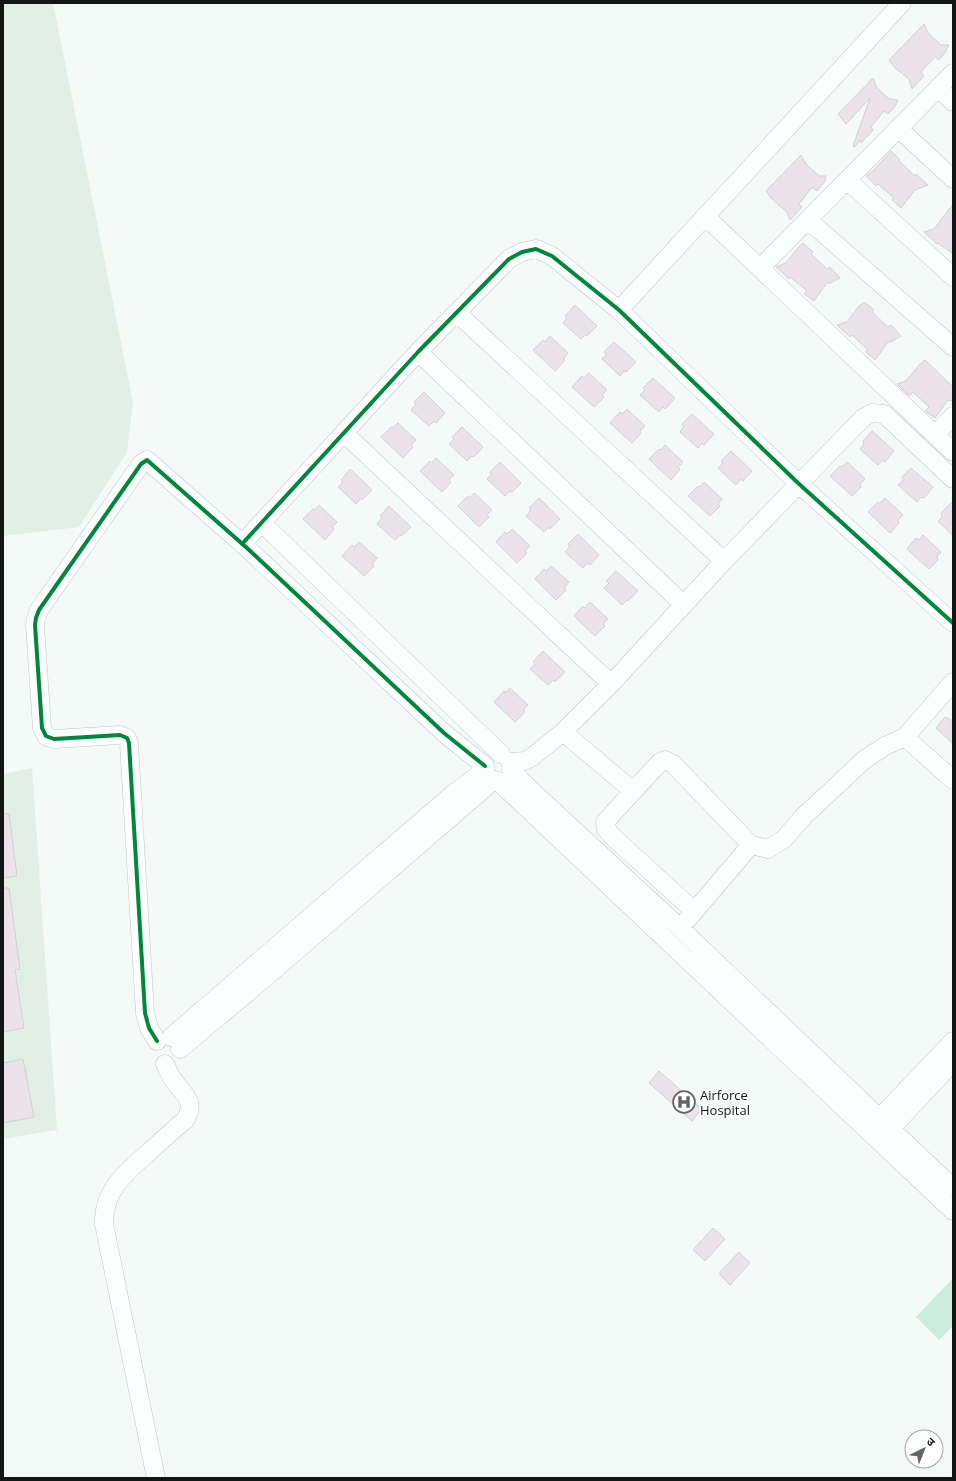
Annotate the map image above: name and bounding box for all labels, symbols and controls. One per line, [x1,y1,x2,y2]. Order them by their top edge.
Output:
place label: Airforce Hospital [700,1086,750,1119]
hospital icon: Airforce Hospital [671,1089,697,1115]
north arrow [904,1429,944,1469]
text: उ [924,1434,939,1449]

